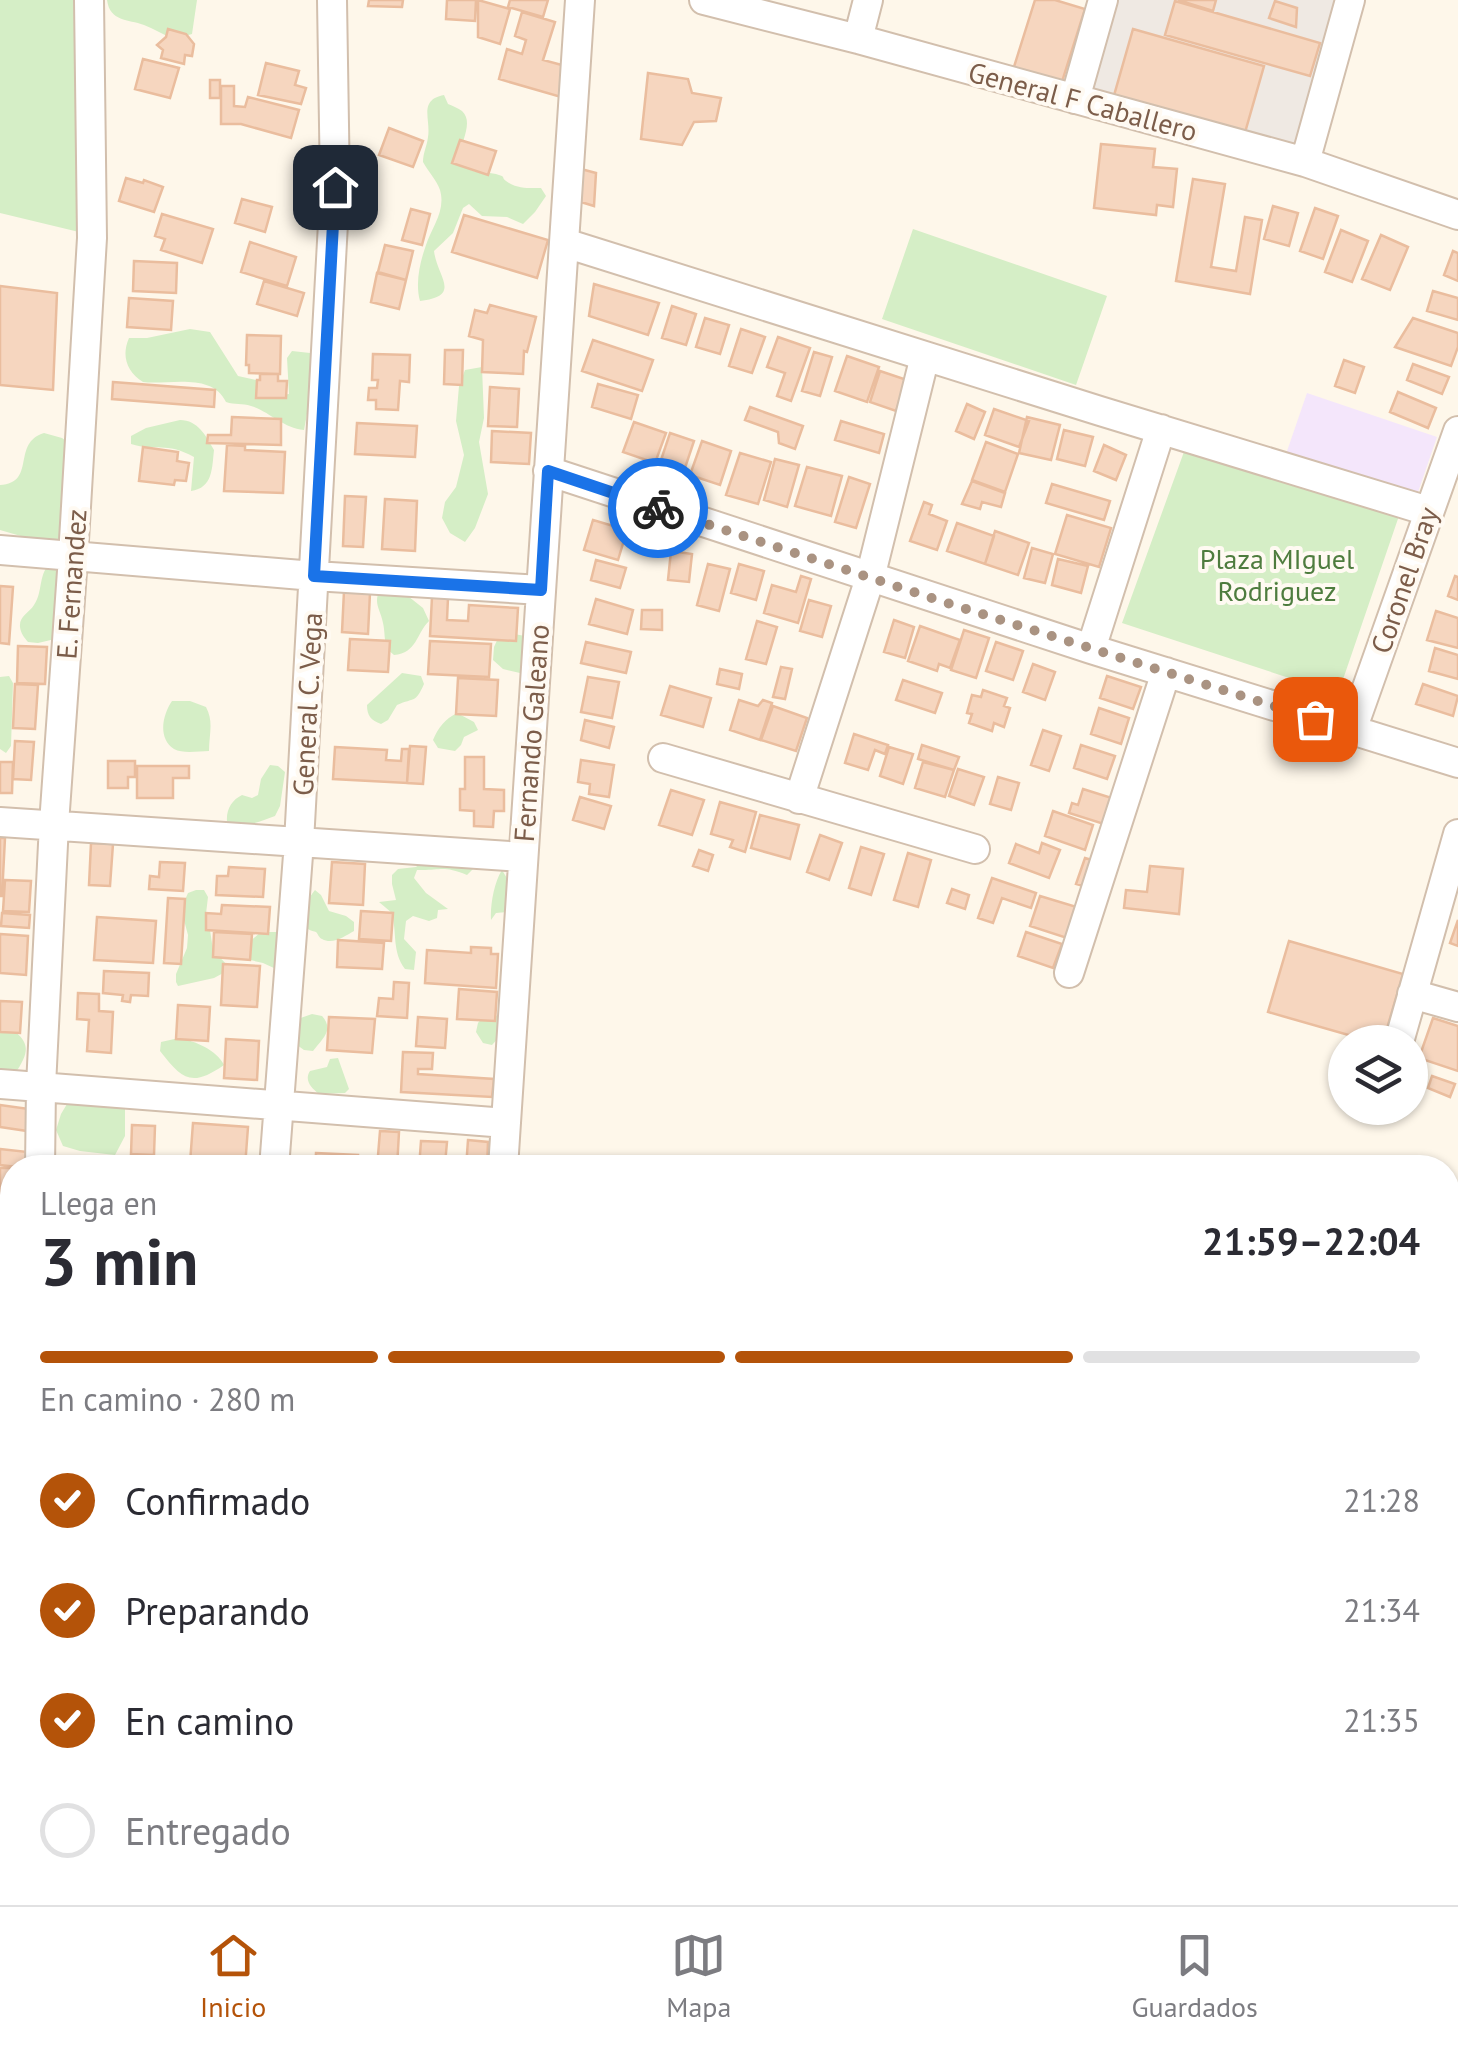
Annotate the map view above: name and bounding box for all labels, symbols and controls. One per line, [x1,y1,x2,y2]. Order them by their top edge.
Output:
street label: General F Caballero [965,53,1201,149]
pin [293,145,378,230]
icon: home [308,160,363,215]
courier [608,458,708,558]
icon: bike [631,481,686,536]
street label: Coronel Bray [1362,502,1446,658]
street label: E. Fernandez [47,508,95,660]
park label: Plaza MIguel Rodriguez [1200,540,1354,609]
street label: General C. Vega [284,611,330,797]
street label: Fernando Galeano [505,623,557,843]
pin [1273,677,1358,762]
icon: bag [1288,692,1343,747]
map controls [1328,1025,1428,1125]
button: layers [1328,1025,1428,1125]
text: Llega en [40,1182,157,1224]
text: 21:59–22:04 [1202,1216,1420,1265]
text: 3 min [40,1219,199,1303]
text: En camino · 280 m [40,1378,295,1420]
icon: check [40,1473,95,1528]
text: Confirmado [125,1476,310,1525]
text: 21:28 [1343,1479,1420,1521]
icon: check [40,1583,95,1638]
text: Preparando [125,1586,310,1635]
text: 21:34 [1343,1589,1420,1631]
icon: check [40,1693,95,1748]
text: En camino [125,1696,294,1745]
text: 21:35 [1343,1699,1420,1741]
text: Entregado [125,1806,291,1855]
tab: Inicio [200,1928,266,2025]
tab: Mapa [666,1928,731,2025]
tab: Guardados [1131,1928,1258,2025]

